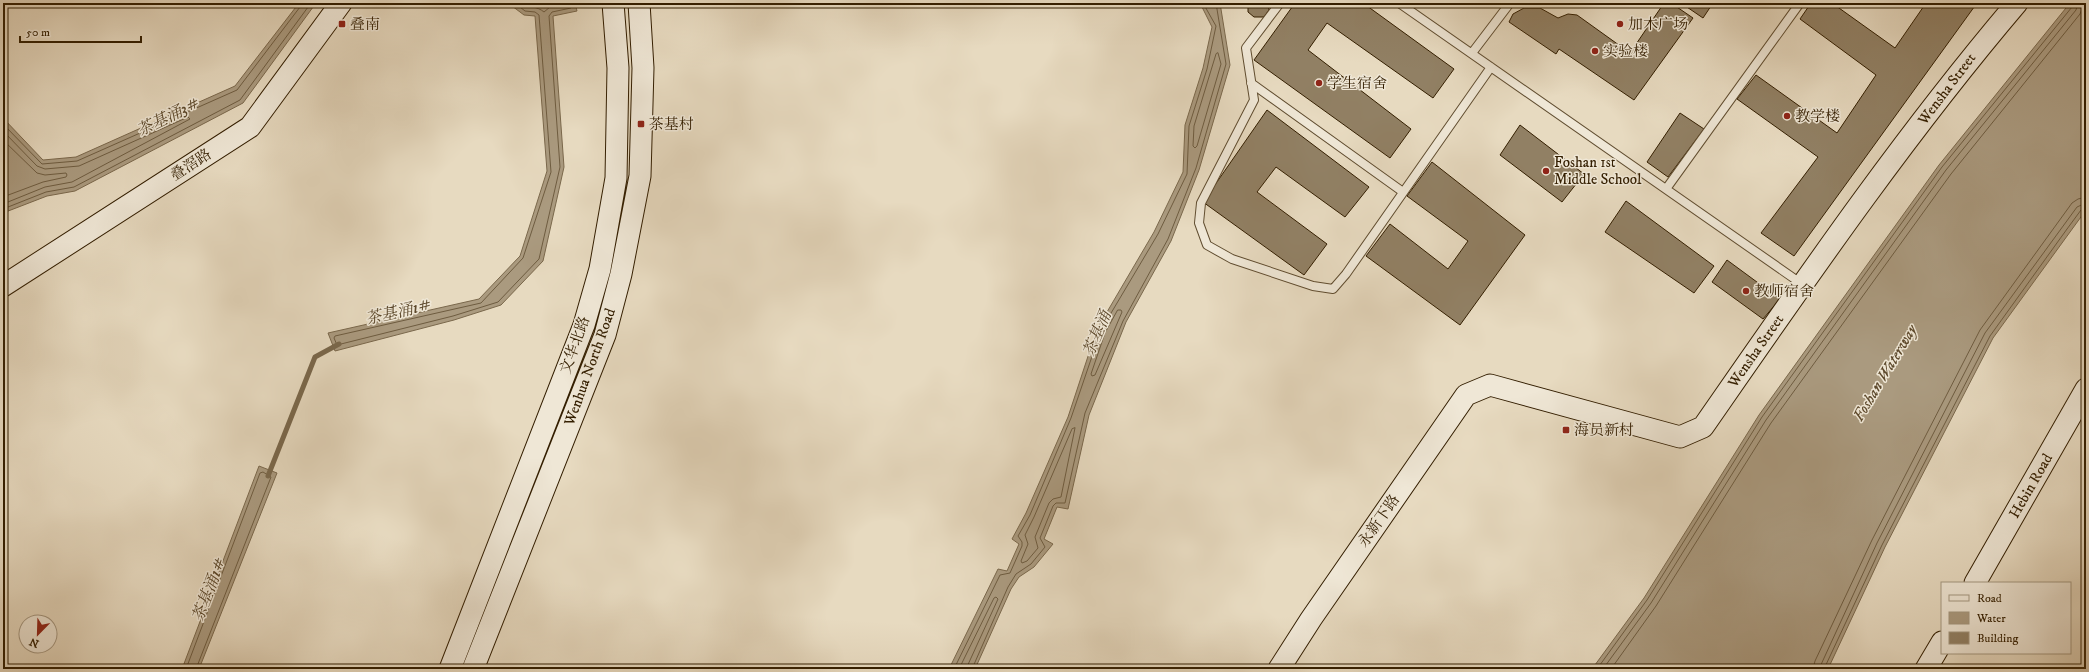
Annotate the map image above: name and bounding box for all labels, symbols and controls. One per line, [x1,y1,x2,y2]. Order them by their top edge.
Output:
place label: 叠南 [350,15,380,34]
place label: 加木广场 [1628,15,1688,34]
scale bar [20,18,141,44]
marker: 叠南 [337,19,347,29]
marker: 加木广场 [1615,19,1625,29]
text: 50 m [26,25,50,40]
place label: 实验楼 [1603,42,1648,61]
marker: 实验楼 [1590,46,1600,56]
street label: Wensha Street [1913,49,1980,129]
place label: 学生宿舍 [1327,74,1387,93]
marker: 学生宿舍 [1314,78,1324,88]
water label: 茶基涌3# [134,93,203,141]
place label: 教学楼 [1795,107,1840,126]
marker: 教学楼 [1782,111,1792,121]
place label: 茶基村 [649,115,694,134]
marker: 茶基村 [636,119,646,129]
street label: 叠滘路 [167,145,215,185]
place label: Foshan 1st Middle School [1554,153,1642,189]
marker: Foshan 1st Middle School [1541,166,1551,176]
place label: 教师宿舍 [1754,282,1814,301]
marker: 教师宿舍 [1741,286,1751,296]
water label: 茶基涌1# [363,295,434,329]
street label: Wenhua North Road [560,305,620,429]
water label: 茶基涌 [1078,306,1116,360]
street label: Wensha Street [1723,311,1788,392]
street label: 文华北路 [556,314,594,376]
water label: Foshan Waterway [1848,320,1922,425]
place label: 海员新村 [1574,421,1634,440]
marker: 海员新村 [1561,425,1571,435]
street label: Hebin Road [2005,450,2057,522]
street label: 永新下路 [1354,491,1404,551]
water label: 茶基涌1# [188,554,231,625]
legend [1941,582,2071,654]
text: Road [1977,591,2002,606]
text: Water [1976,611,2006,626]
north arrow [18,614,58,654]
text: Building [1977,631,2018,646]
text: N [28,634,41,650]

